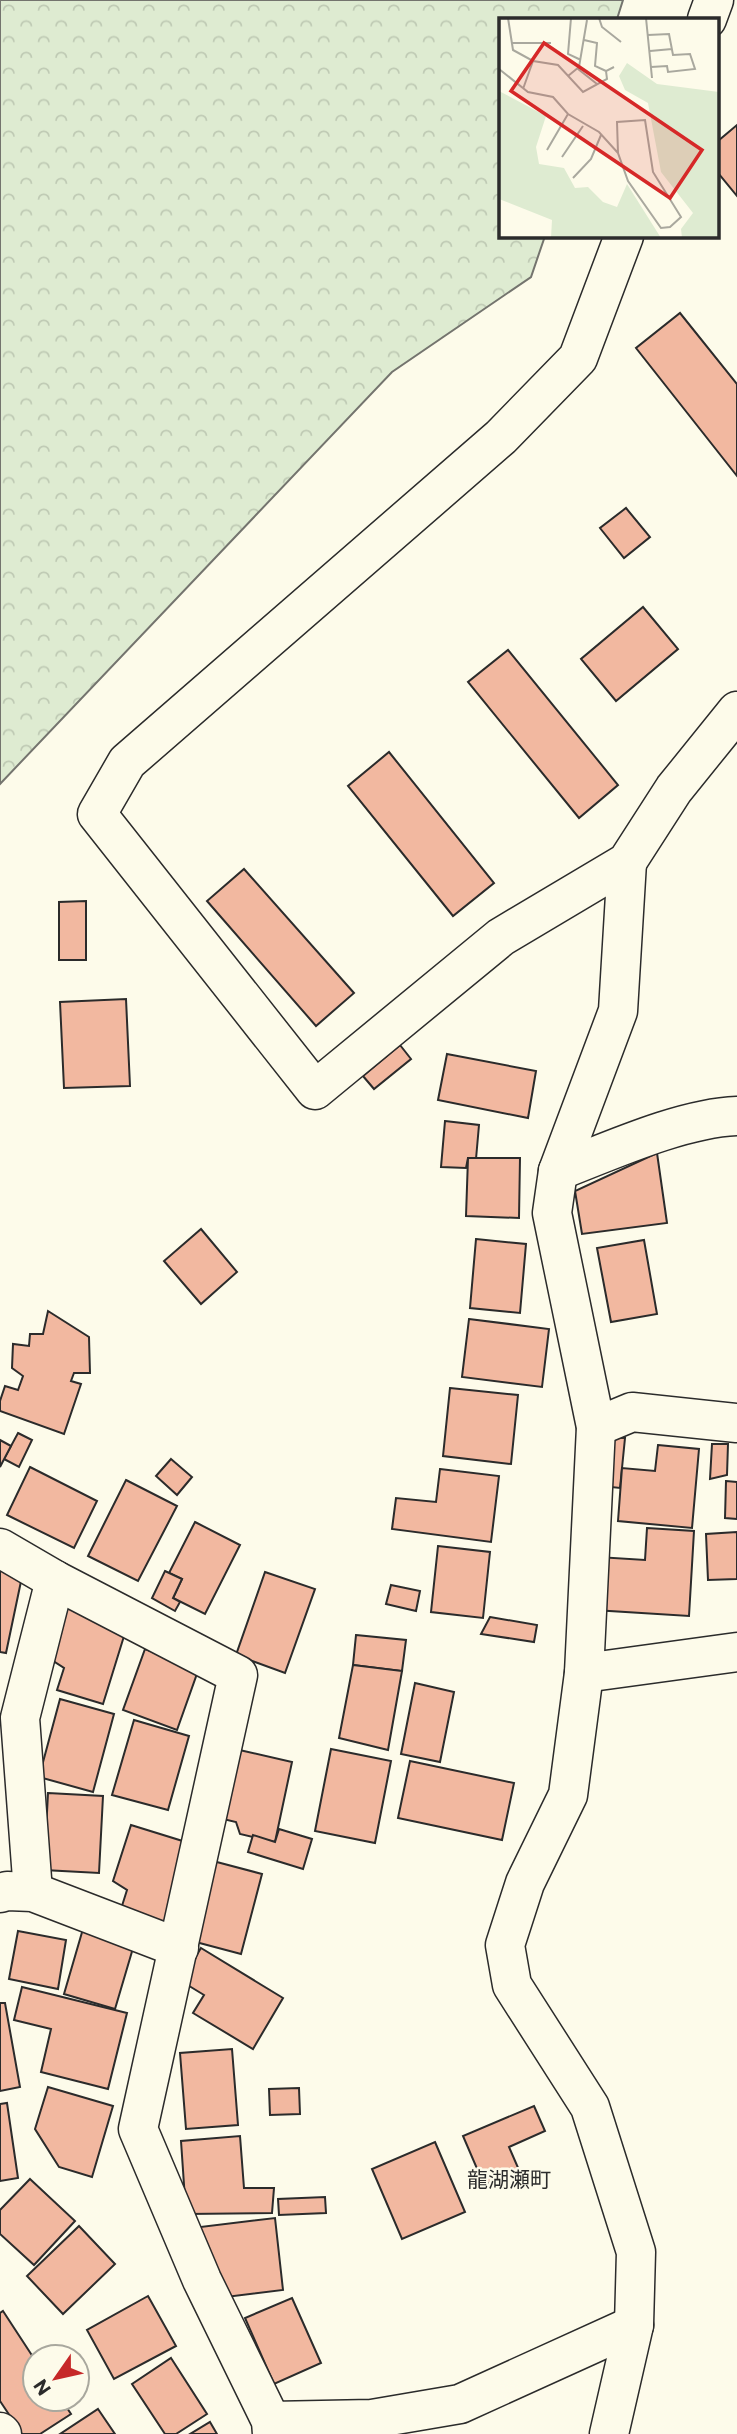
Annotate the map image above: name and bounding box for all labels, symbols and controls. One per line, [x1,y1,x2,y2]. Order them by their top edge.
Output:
inset map [499,18,720,238]
district label: 龍湖瀬町 [467,2166,551,2191]
north arrow [21,2343,91,2413]
text: N [28,2375,55,2400]

